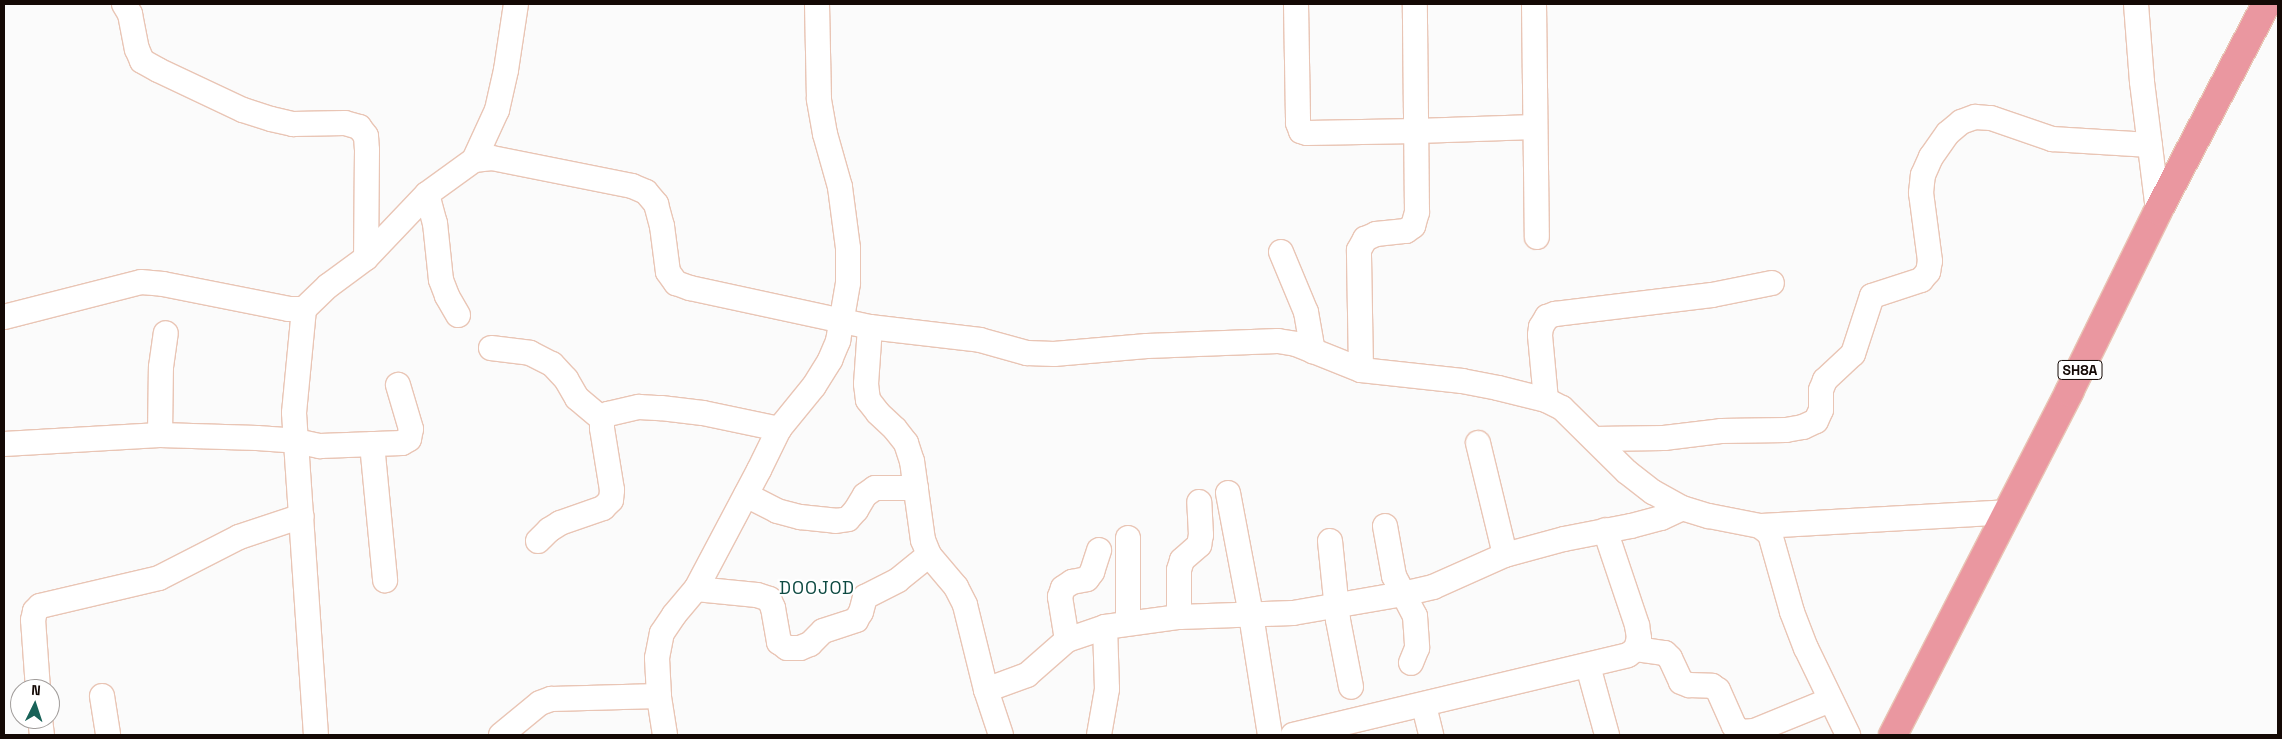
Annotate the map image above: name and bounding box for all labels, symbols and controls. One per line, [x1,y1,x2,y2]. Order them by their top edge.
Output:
road number: SH8A [2058,358,2102,382]
district label: DOOJOD [778,577,856,599]
north arrow [10,679,60,729]
text: N [31,681,41,699]

